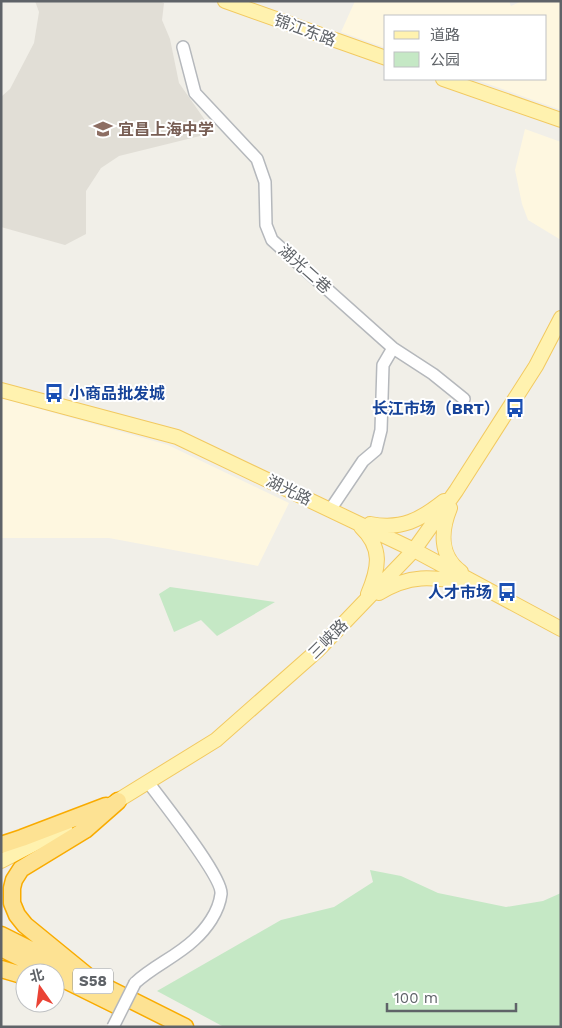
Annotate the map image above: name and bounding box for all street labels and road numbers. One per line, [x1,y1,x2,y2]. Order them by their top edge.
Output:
street label: 锦江东路 [272,10,338,50]
street label: 湖光二巷 [275,241,335,297]
street label: 湖光路 [263,471,315,509]
street label: 三峡路 [304,615,352,663]
road number: S58 [73,968,113,994]

